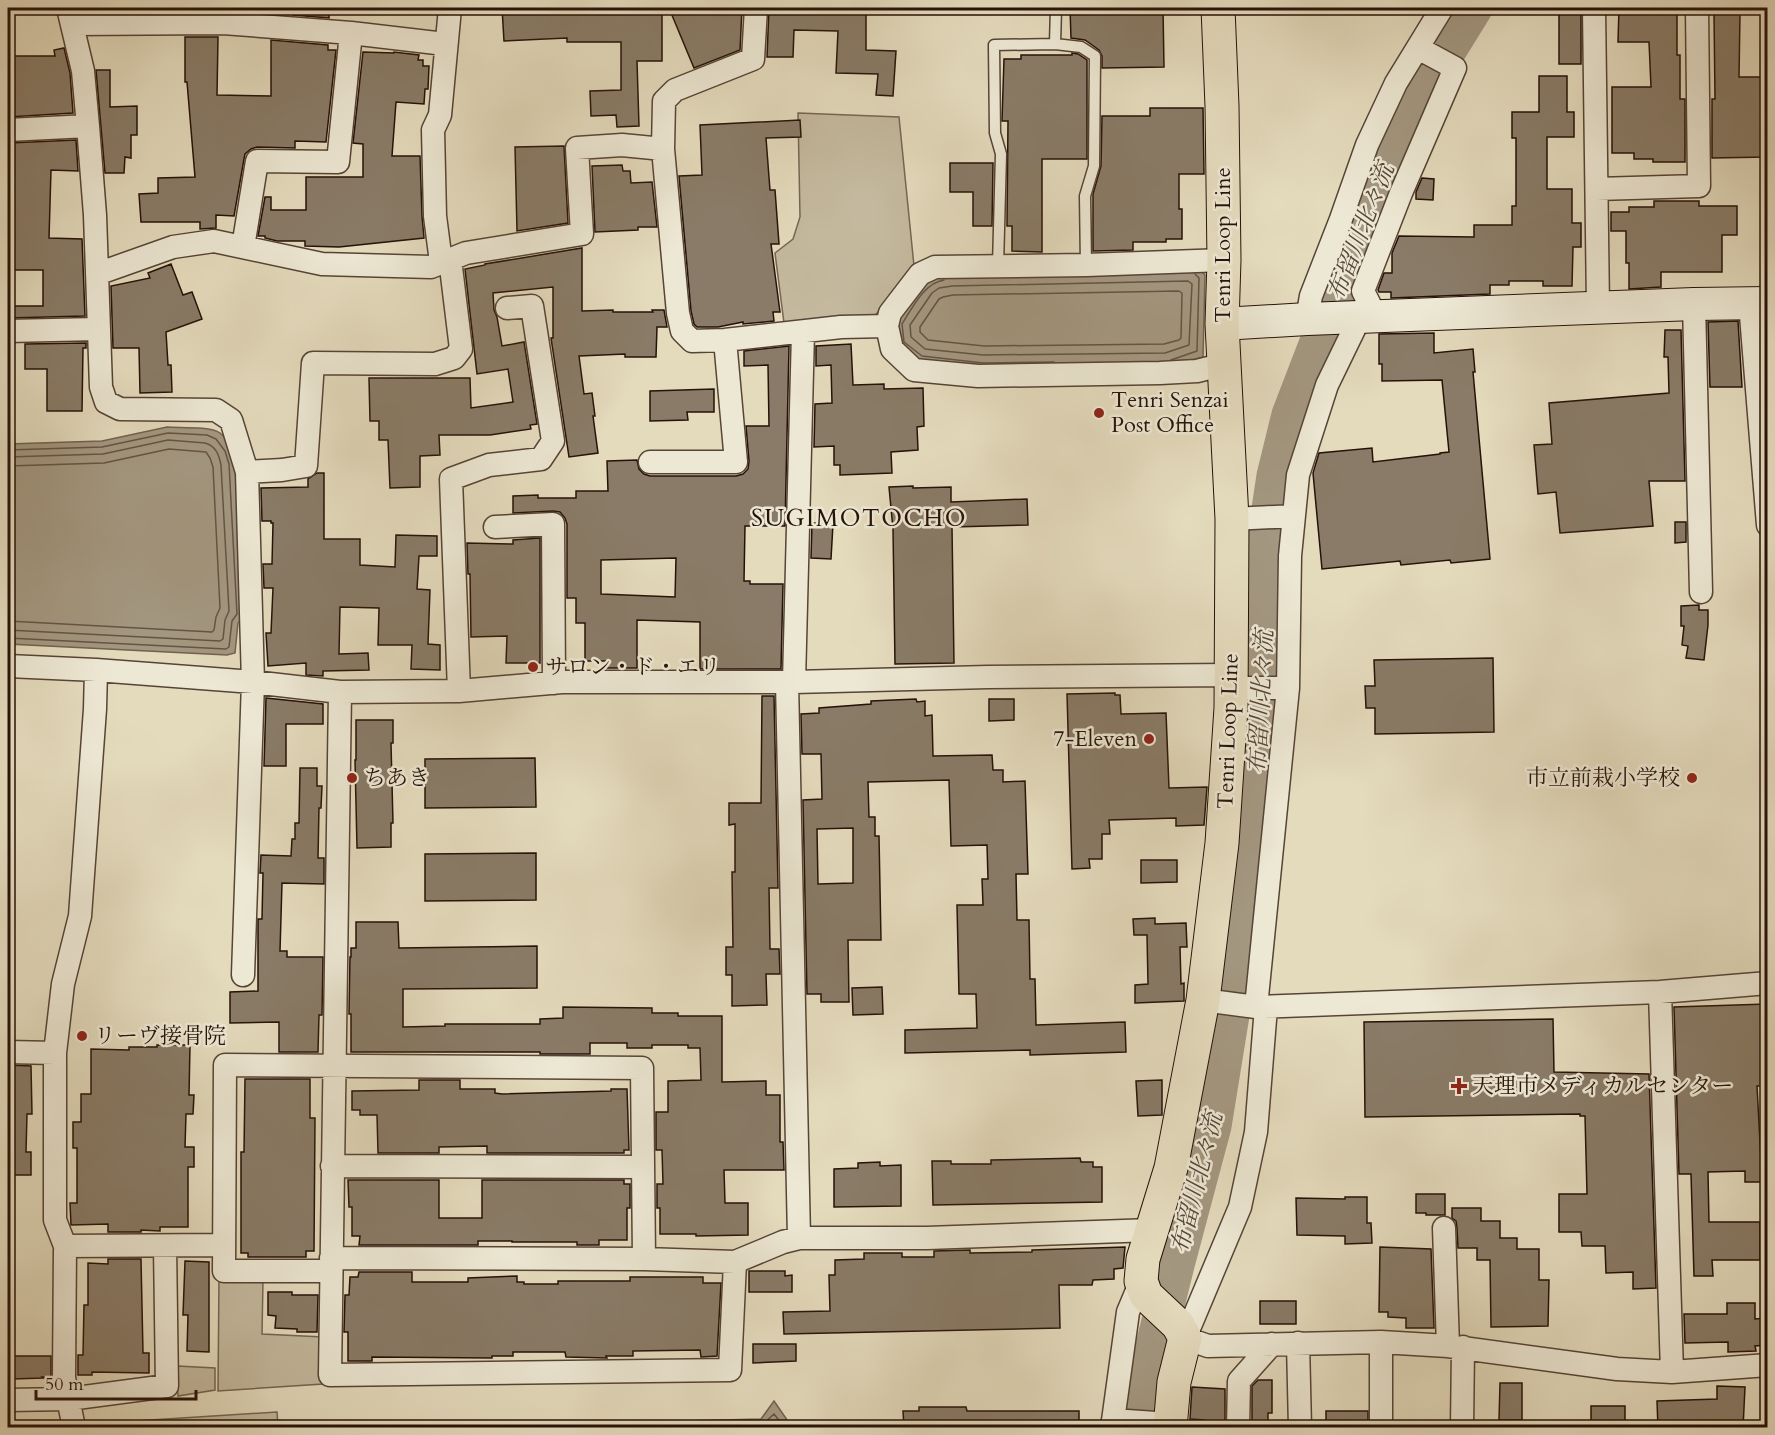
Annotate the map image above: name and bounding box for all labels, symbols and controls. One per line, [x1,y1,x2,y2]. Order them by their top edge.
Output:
water label: 布留川北々流 [1320,155,1404,305]
street label: Tenri Loop Line [1208,167,1238,323]
place label: Tenri Senzai Post Office [1111,385,1229,440]
marker: Tenri Senzai Post Office [1092,406,1106,420]
district label: SUGIMOTOCHO [751,502,967,535]
water label: 布留川北々流 [1241,625,1281,775]
place label: サロン・ド・エリ [545,652,721,682]
street label: Tenri Loop Line [1210,653,1246,809]
marker: サロン・ド・エリ [526,660,540,674]
place label: 7-Eleven [1053,724,1137,754]
marker: 7-Eleven [1142,732,1156,746]
place label: ちあき [364,763,430,793]
place label: 市立前栽小学校 [1526,763,1680,793]
marker: ちあき [345,771,359,785]
marker: 市立前栽小学校 [1685,771,1699,785]
place label: リーヴ接骨院 [94,1021,226,1051]
marker: リーヴ接骨院 [75,1029,89,1043]
place label: 天理市メディカルセンター [1472,1071,1733,1101]
marker: 天理市メディカルセンター [1450,1077,1468,1095]
water label: 布留川北々流 [1164,1105,1231,1257]
scale bar [36,1363,196,1401]
text: 50 m [45,1372,84,1397]

